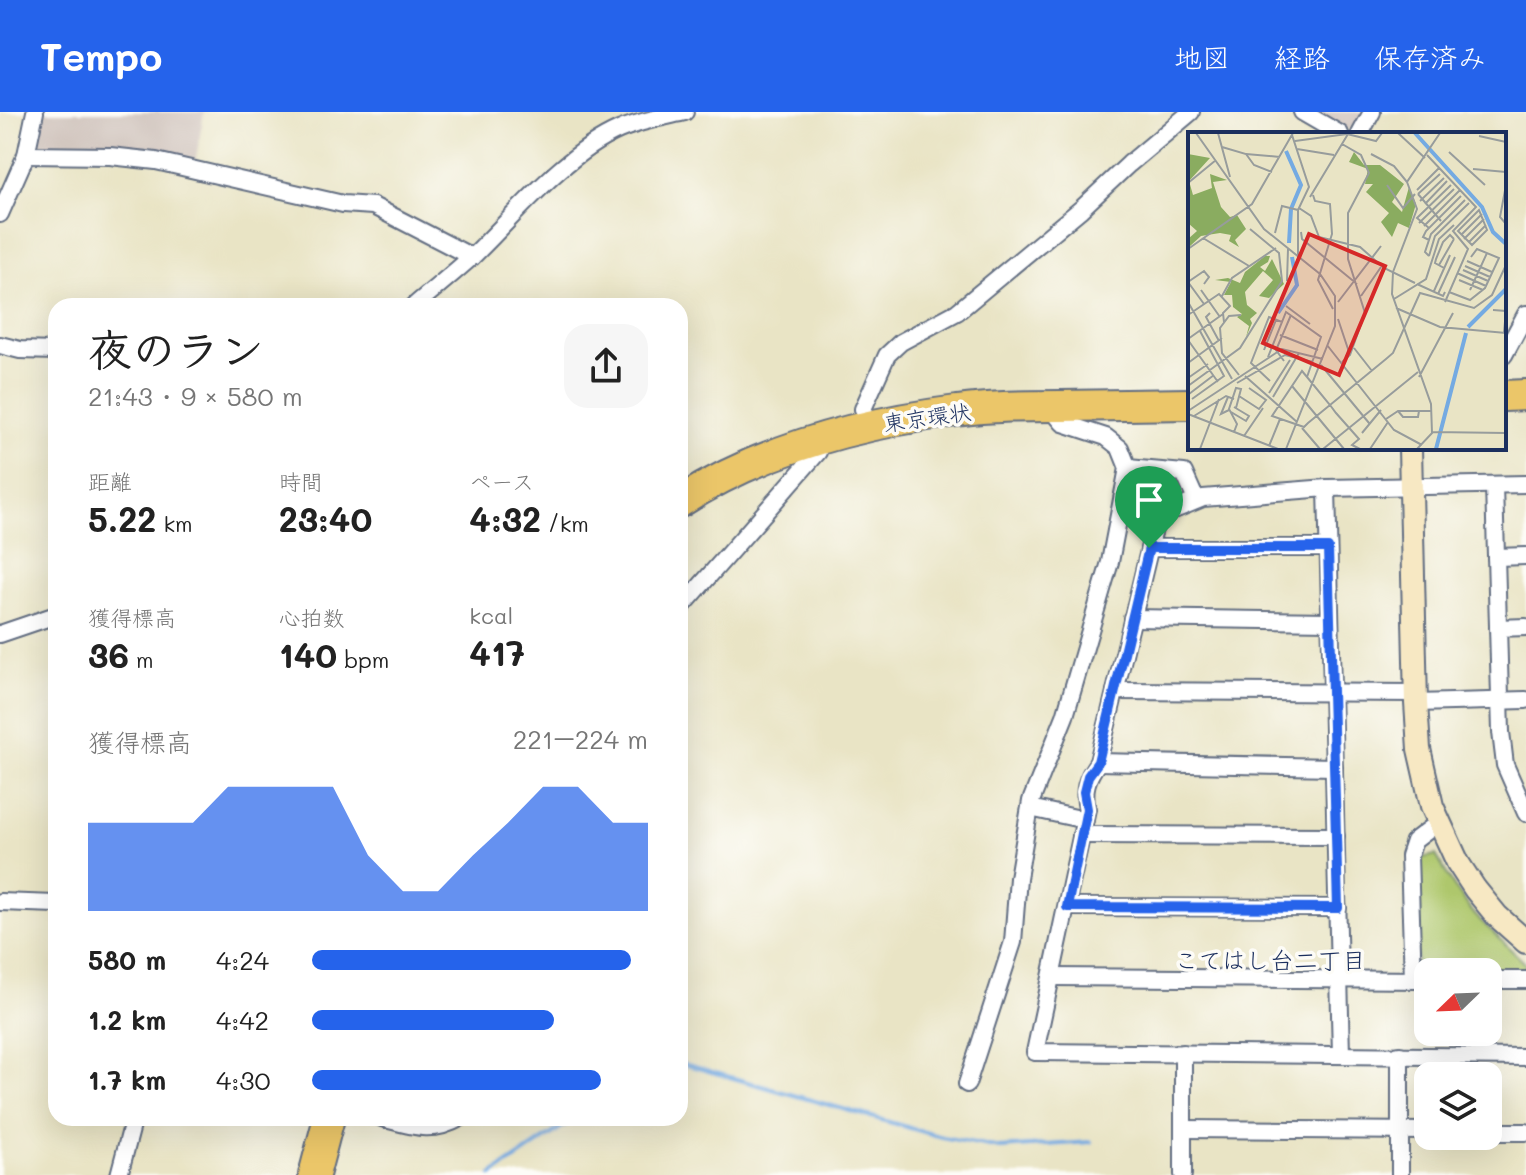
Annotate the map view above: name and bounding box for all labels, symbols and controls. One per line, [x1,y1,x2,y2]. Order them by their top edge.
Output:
text: Tempo [40,31,162,81]
text: 地図 [1174,39,1230,75]
text: 経路 [1274,39,1330,75]
text: 保存済み [1374,39,1486,75]
inset map [1188,132,1506,450]
text: 夜のラン [88,320,264,377]
button: share [564,324,648,408]
text: 21:43 · 9 × 580 m [88,379,303,413]
street label: 東京環状 [881,397,973,437]
pin [1115,466,1183,548]
text: 距離 [88,467,132,496]
text: 時間 [279,467,323,496]
text: ペース [469,467,534,496]
icon: arrive [1127,478,1171,522]
text: 5.22 [88,496,156,541]
text: 23:40 [279,496,372,541]
text: 4:32 [469,496,541,541]
text: km [156,509,193,538]
text: /km [541,509,589,538]
text: kcal [469,601,513,630]
text: 獲得標高 [88,603,176,632]
text: 心拍数 [279,603,345,632]
text: 417 [469,630,525,675]
text: 36 [88,632,129,677]
text: 140 [279,632,337,677]
text: m [129,645,154,674]
text: bpm [337,645,389,674]
text: 221–224 m [513,722,648,756]
text: 獲得標高 [88,725,192,759]
text: 580 m [88,943,166,977]
text: 4:24 [216,943,269,977]
district label: こてはし台二丁目 [1174,944,1366,975]
north arrow [1414,958,1502,1046]
map controls [1414,958,1502,1150]
text: 1.2 km [88,1003,166,1037]
text: 4:42 [216,1003,269,1037]
button: layers [1414,1062,1502,1150]
text: 1.7 km [88,1063,166,1097]
text: 4:30 [216,1063,271,1097]

